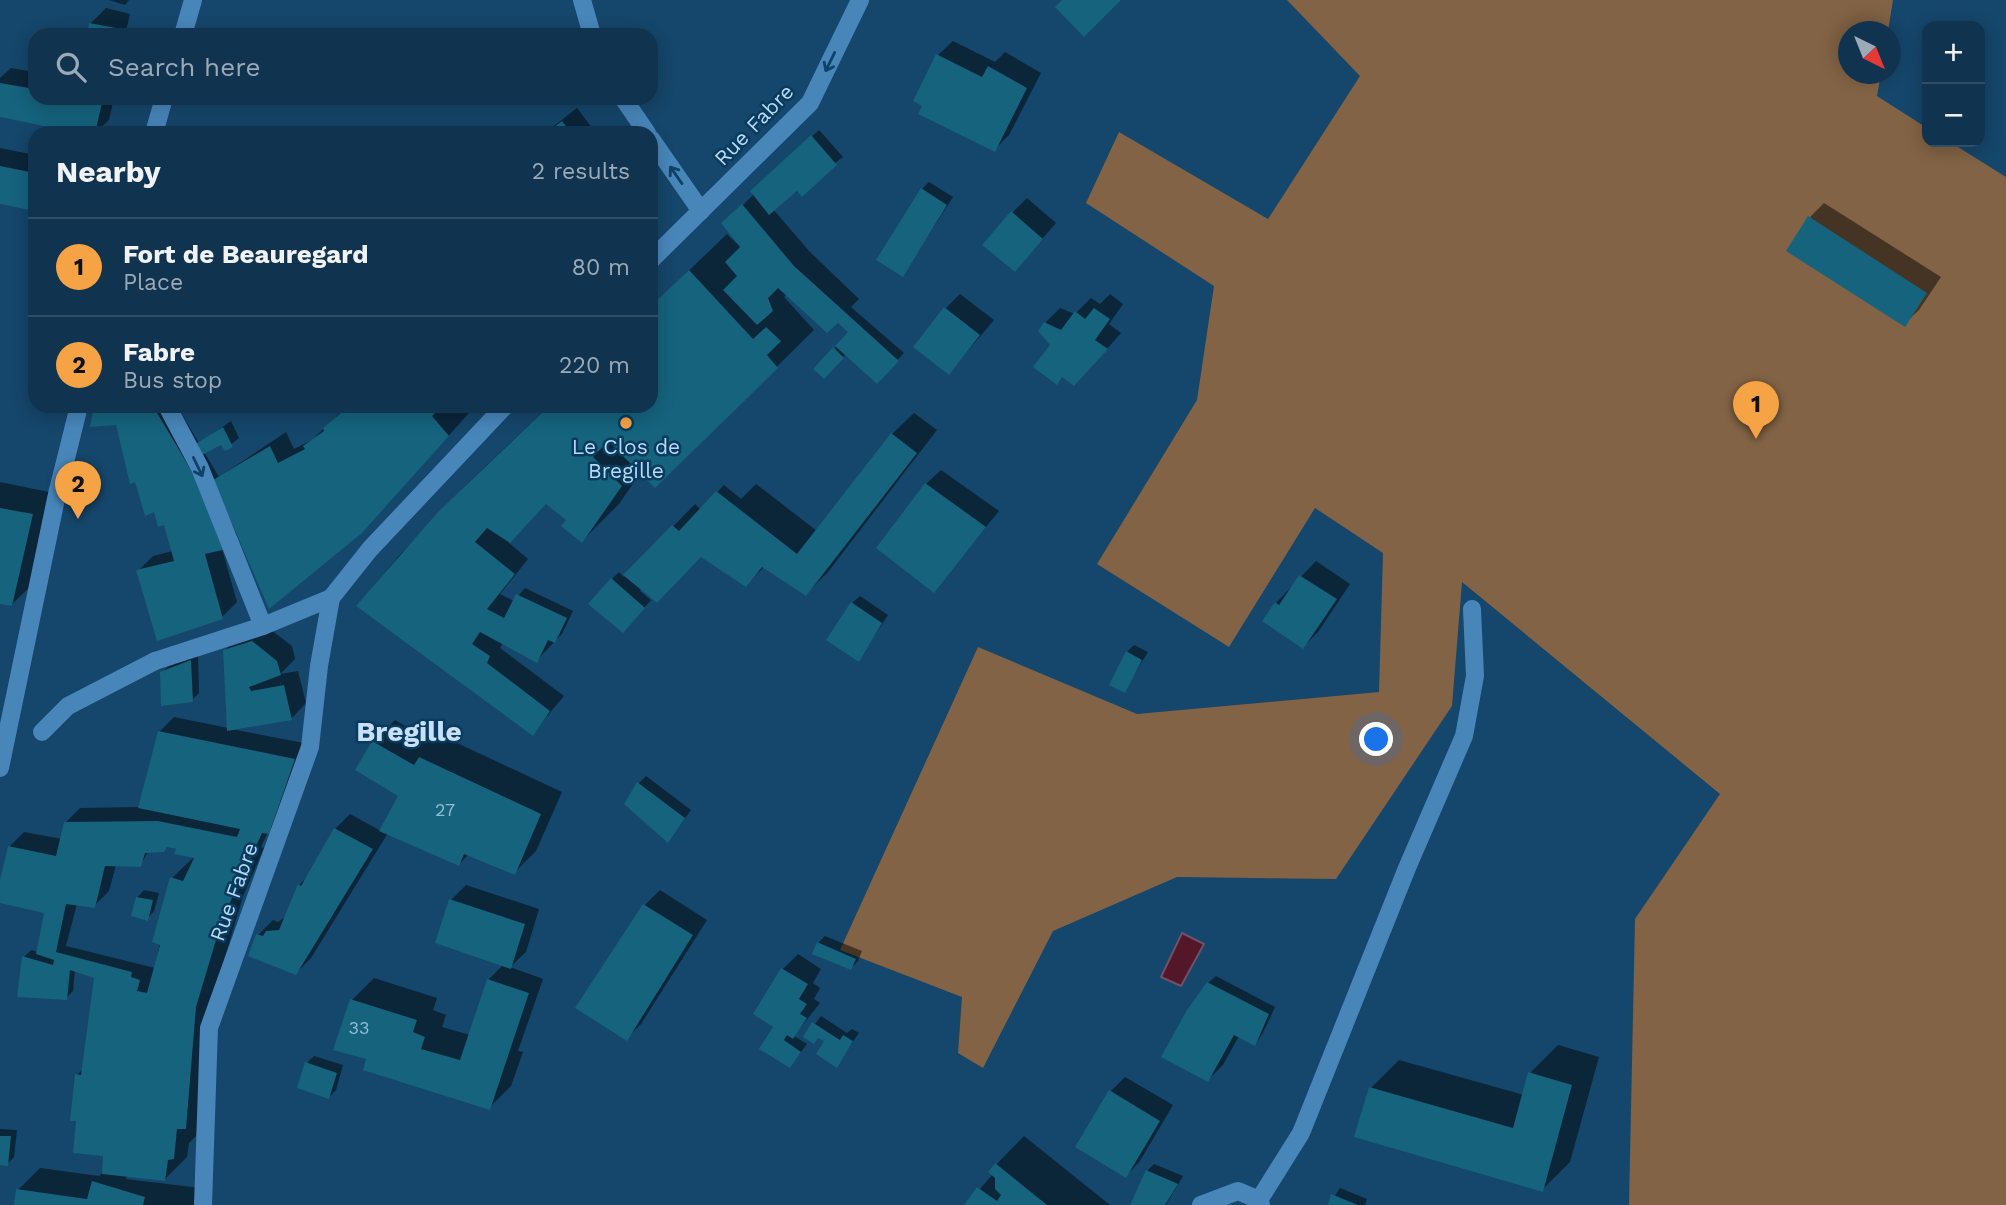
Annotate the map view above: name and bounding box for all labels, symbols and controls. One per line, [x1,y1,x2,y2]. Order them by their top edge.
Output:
north arrow [1838,21,1901,84]
map controls [1922,21,1985,147]
button: + [1922,21,1985,84]
search box [28,28,658,105]
icon: search [52,48,90,86]
one-way arrow [823,51,837,72]
text: Search here [108,52,260,82]
street label: Rue Fabre [709,79,798,170]
button: − [1922,84,1985,147]
text: Nearby [56,154,161,189]
text: 2 results [532,158,630,185]
one-way arrow [669,166,683,185]
text: Fort de Beauregard [123,239,369,269]
text: 1 [74,254,84,281]
text: 80 m [572,254,630,281]
text: Place [123,269,183,296]
text: Fabre [123,337,195,367]
text: 2 [72,352,86,379]
text: 220 m [559,352,630,379]
text: Bus stop [123,367,222,394]
pin: 1 [1733,381,1779,439]
marker: Le Clos de Bregille [618,415,634,431]
place label: Le Clos de Bregille [572,434,680,483]
one-way arrow [192,456,206,477]
pin: 2 [55,461,101,519]
district label: Bregille [356,715,462,748]
your location [1359,722,1393,756]
house number: 27 [435,799,455,820]
street label: Rue Fabre [204,839,263,945]
house number: 33 [349,1017,370,1038]

